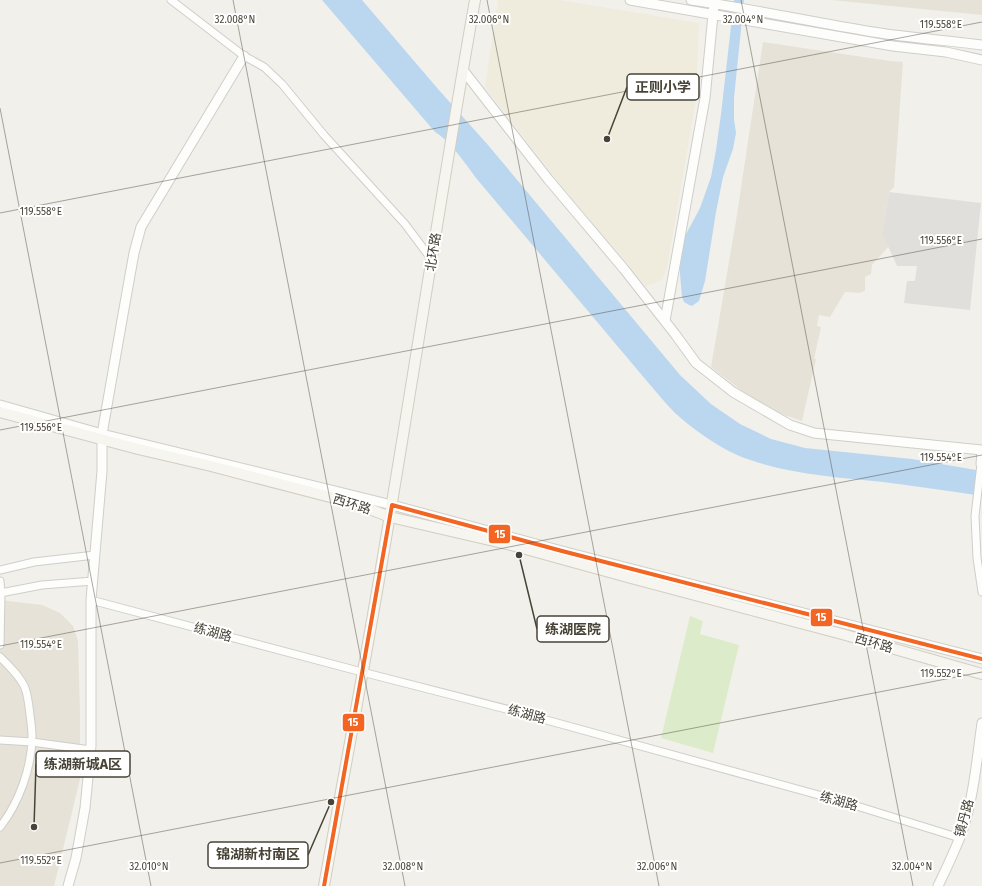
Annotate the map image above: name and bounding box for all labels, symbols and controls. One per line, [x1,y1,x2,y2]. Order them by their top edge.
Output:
text: 32.008°N [215,14,255,26]
text: 32.006°N [469,14,509,26]
text: 32.004°N [723,14,763,26]
text: 119.558°E [920,19,962,31]
callout: 正则小学 [627,74,699,100]
text: 正则小学 [635,79,691,96]
text: 119.558°E [20,206,62,218]
street label: 北环路 [423,232,443,272]
text: 119.556°E [920,235,962,247]
text: 119.556°E [20,422,62,434]
text: 119.554°E [920,452,962,464]
street label: 西环路 [331,491,373,517]
line badge: 15 [488,524,511,544]
text: 15 [495,528,506,541]
line badge: 15 [810,608,833,627]
text: 15 [816,611,827,624]
callout: 练湖医院 [537,616,609,642]
street label: 练湖路 [192,620,234,644]
text: 练湖医院 [545,621,601,638]
street label: 西环路 [853,630,895,656]
text: 119.554°E [20,639,62,651]
text: 119.552°E [920,668,962,680]
street label: 练湖路 [506,702,548,726]
line badge: 15 [342,713,365,732]
text: 15 [348,716,359,729]
callout: 练湖新城A区 [36,751,130,777]
text: 练湖新城A区 [44,756,122,773]
street label: 练湖路 [818,788,860,814]
street label: 镇丹路 [952,797,976,839]
callout: 锦湖新村南区 [208,842,308,868]
text: 锦湖新村南区 [216,846,300,863]
text: 119.552°E [20,855,62,867]
text: 32.010°N [129,861,169,873]
text: 32.008°N [383,861,423,873]
text: 32.006°N [637,861,677,873]
text: 32.004°N [892,861,932,873]

